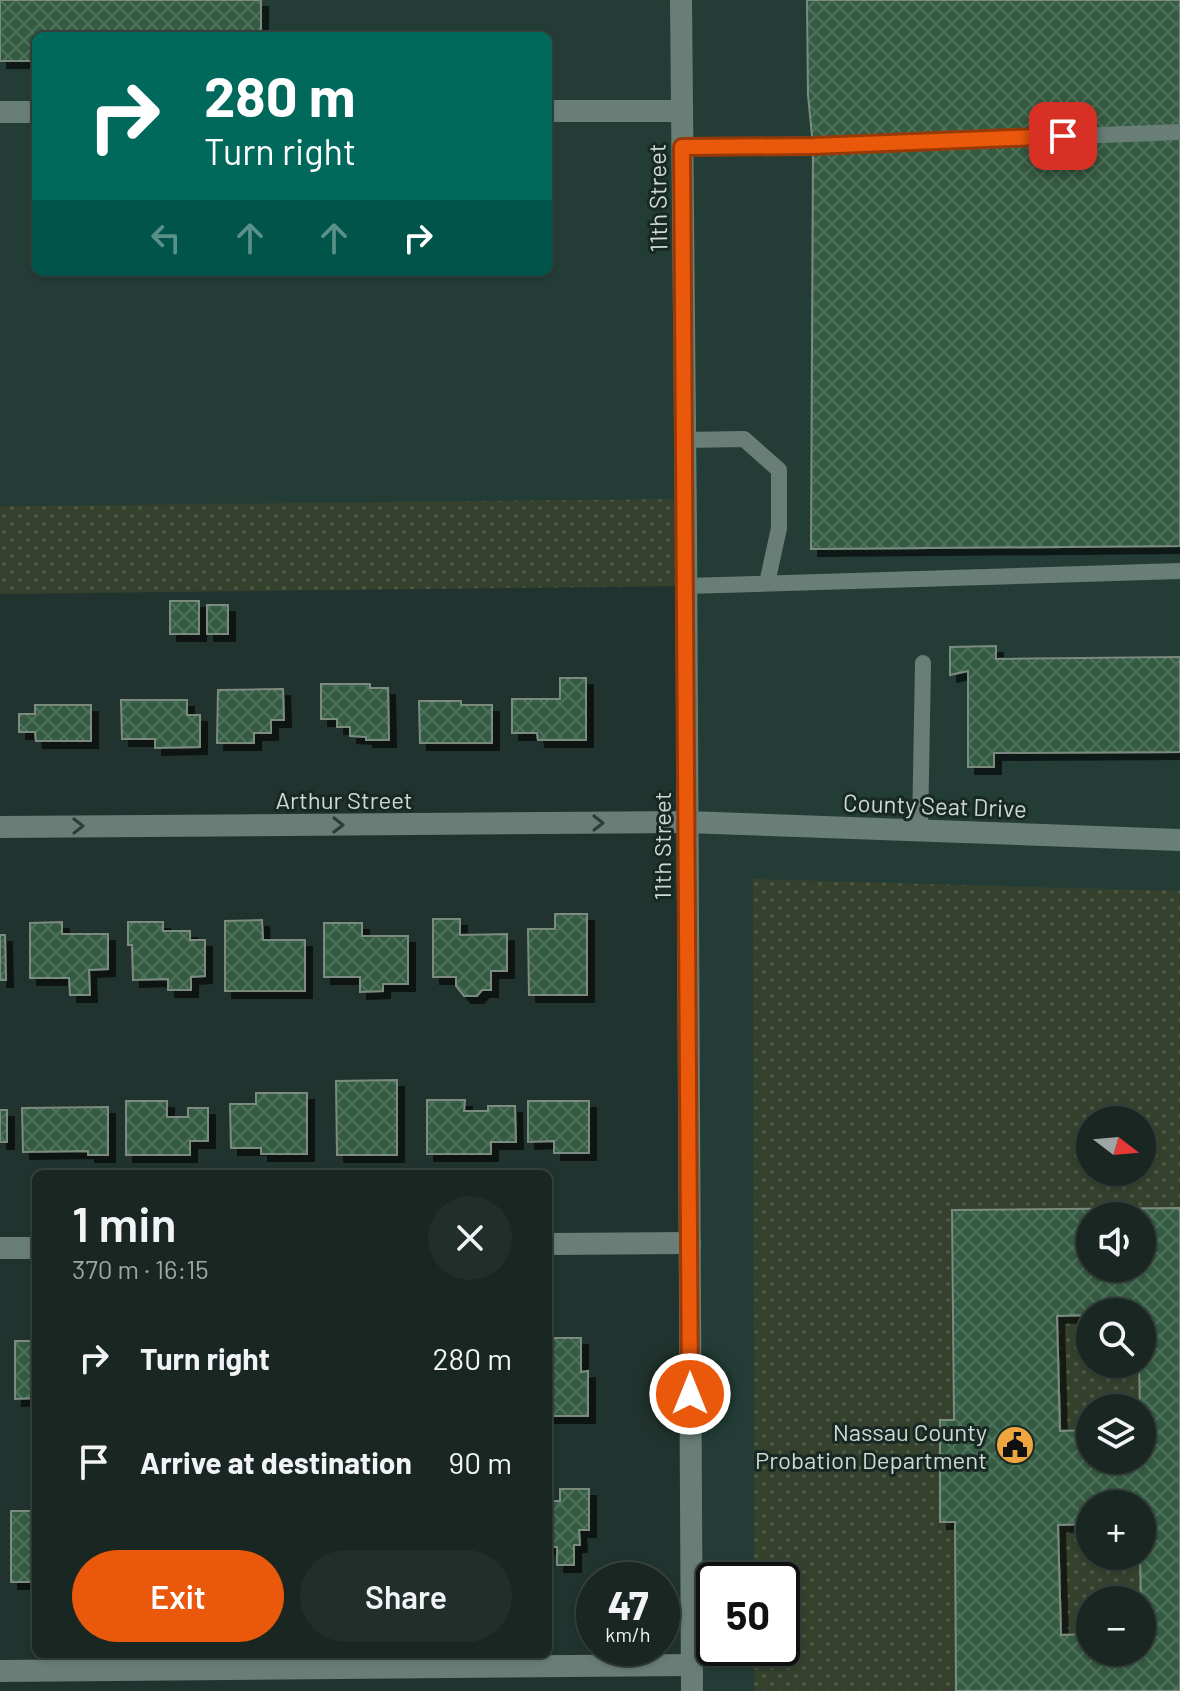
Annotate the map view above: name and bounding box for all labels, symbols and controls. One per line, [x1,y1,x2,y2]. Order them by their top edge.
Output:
text: 280 m [204,61,356,128]
icon: right [72,64,176,168]
pin [1029,102,1097,170]
icon: arrive [1041,114,1085,158]
text: Turn right [204,129,356,172]
street label: 11th Street [642,143,672,253]
icon: left [144,216,188,260]
icon: ahead [228,216,272,260]
icon: ahead [312,216,356,260]
icon: right [396,216,440,260]
street label: Arthur Street [275,785,413,814]
street label: County Seat Drive [843,787,1027,823]
street label: 11th Street [647,792,676,900]
one-way arrow [592,814,605,832]
one-way arrow [332,816,345,834]
one-way arrow [72,817,85,835]
north arrow [1076,1106,1156,1186]
map controls [1076,1106,1156,1666]
text: 1 min [72,1194,177,1252]
button: close [428,1196,512,1280]
button: sound [1076,1202,1156,1282]
text: 370 m · 16:15 [72,1253,209,1284]
button: search [1076,1298,1156,1378]
icon: right [72,1336,116,1380]
text: Turn right [140,1340,270,1376]
text: 280 m [433,1340,512,1376]
position arrow [648,1352,732,1436]
button: layers [1076,1394,1156,1474]
place label: Nassau County Probation Department [755,1417,987,1474]
public building icon: Nassau County Probation Department [994,1424,1036,1466]
icon: arrive [72,1440,116,1484]
text: Arrive at destination [140,1444,412,1480]
text: 90 m [449,1444,512,1480]
button: + [1076,1490,1156,1570]
button: Exit [72,1550,284,1642]
button: Share [300,1550,512,1642]
speed limit sign: 50 [696,1562,800,1666]
text: 47 [607,1580,649,1628]
button: − [1076,1586,1156,1666]
text: km/h [605,1622,651,1646]

